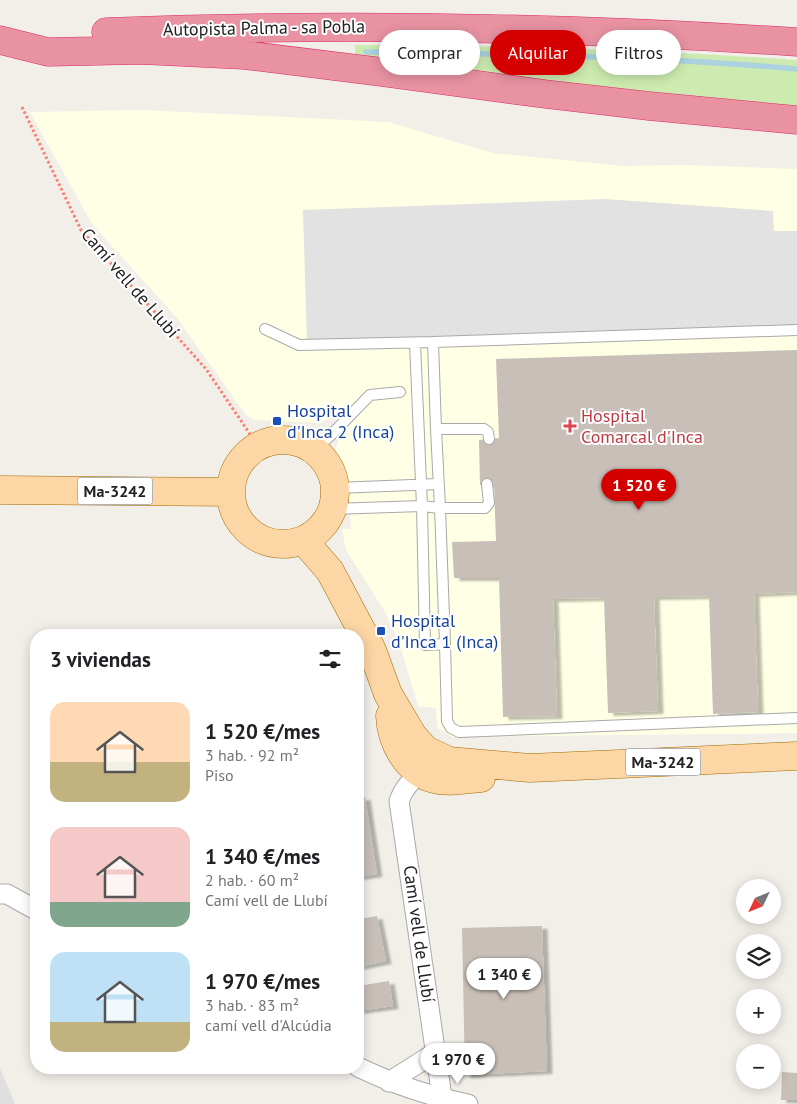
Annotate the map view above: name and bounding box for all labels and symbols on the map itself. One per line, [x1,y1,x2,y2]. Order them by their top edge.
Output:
street label: Autopista Palma - sa Pobla [163,14,365,41]
street label: Camí vell de Llubí [76,223,185,343]
place label: Hospital d'Inca 2 (Inca) [287,399,394,443]
place label: Hospital Comarcal d'Inca [581,404,703,448]
marker: Hospital d'Inca 2 (Inca) [271,415,283,427]
marker: Hospital Comarcal d'Inca [563,419,577,433]
pin: 1 520 € [593,468,685,511]
road number: Ma-3242 [78,478,152,504]
place label: Hospital d'Inca 1 (Inca) [391,609,498,653]
marker: Hospital d'Inca 1 (Inca) [375,625,387,637]
road number: Ma-3242 [626,749,700,776]
street label: Camí vell de Llubí [398,864,441,1004]
north arrow [736,879,781,924]
pin: 1 340 € [458,958,550,1000]
pin: 1 970 € [412,1042,504,1085]

